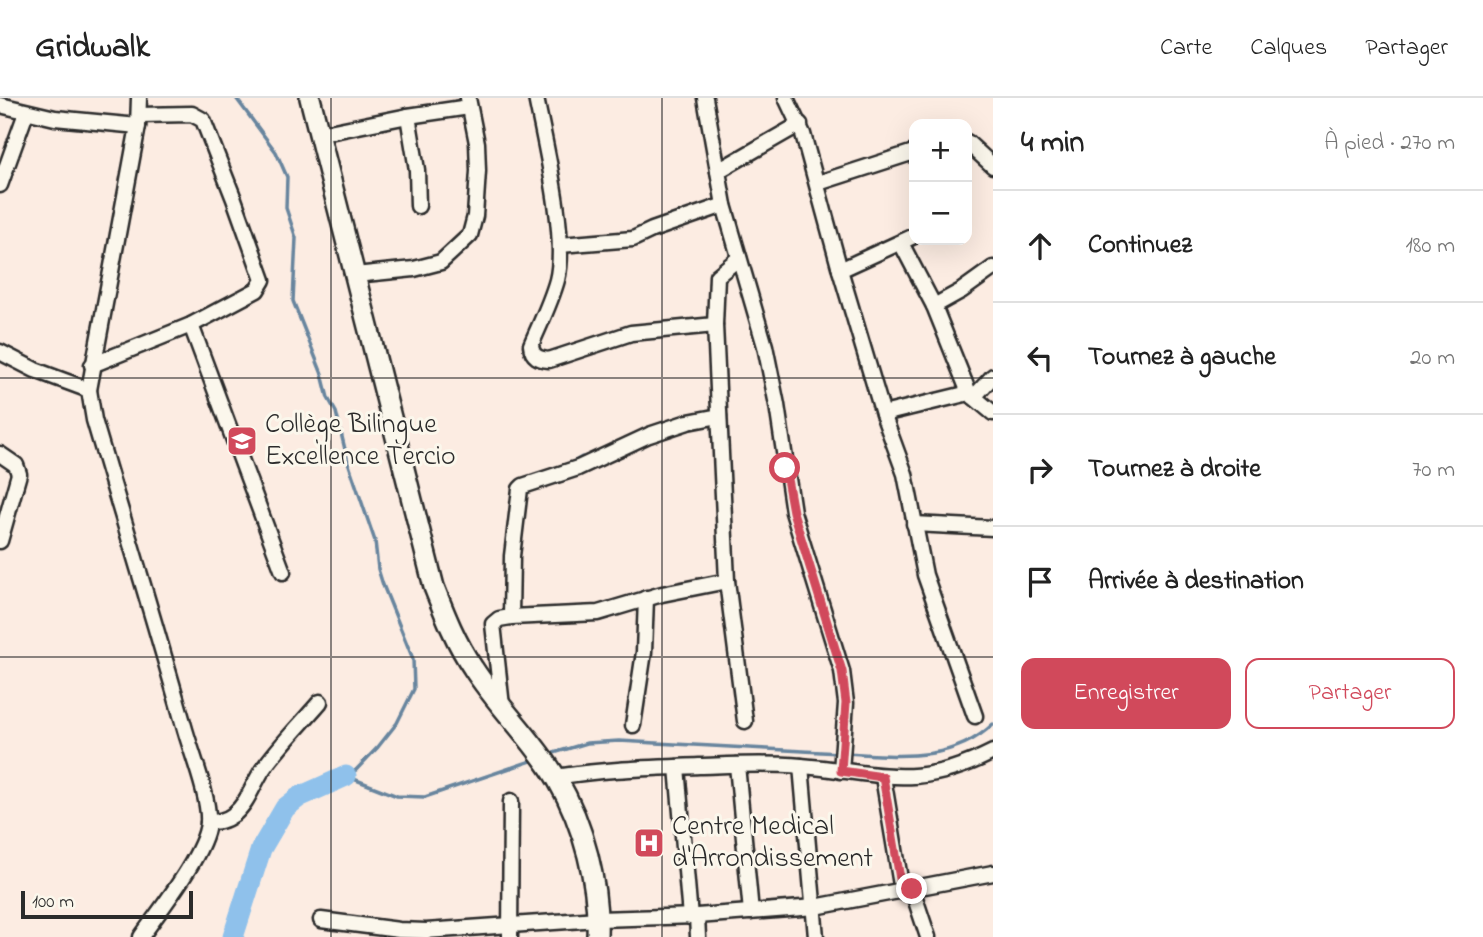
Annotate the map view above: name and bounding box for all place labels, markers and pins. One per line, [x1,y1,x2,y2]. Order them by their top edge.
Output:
place label: Collège Bilingue Excellence Tercio [265,405,456,478]
school or university icon: Collège Bilingue Excellence Tercio [225,424,259,458]
place label: Centre Medical d'Arrondissement [672,807,873,880]
hospital icon: Centre Medical d'Arrondissement [632,826,666,860]

